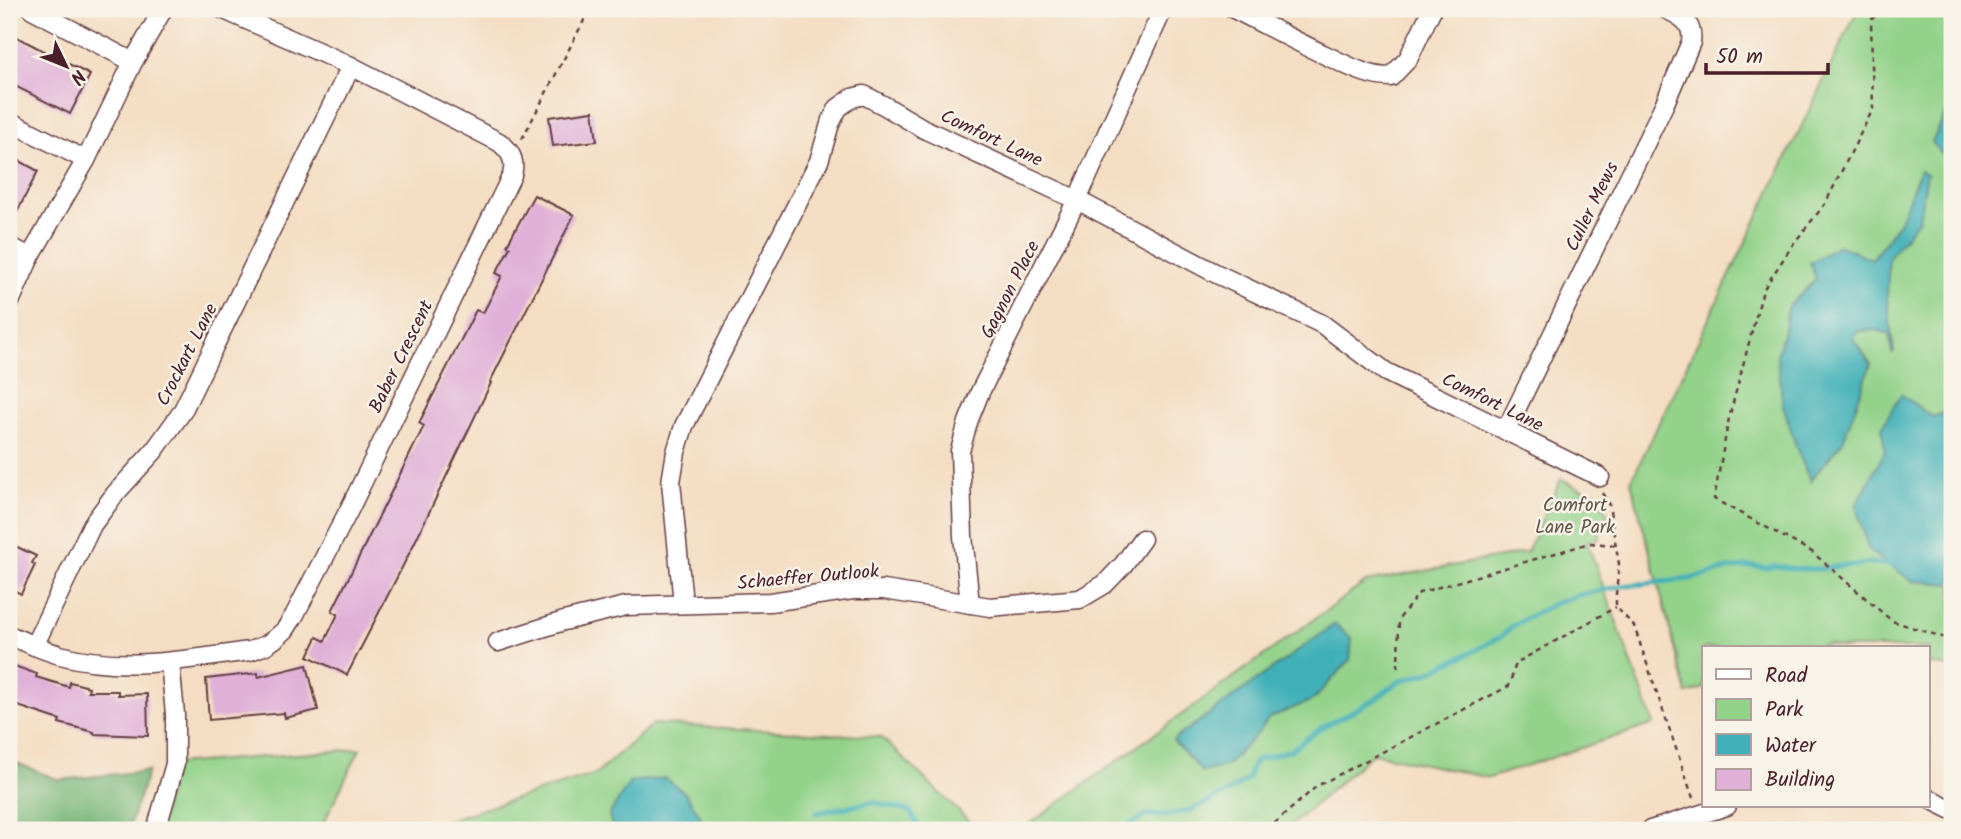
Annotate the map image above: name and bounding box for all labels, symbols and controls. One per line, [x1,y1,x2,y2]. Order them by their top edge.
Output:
north arrow [32,32,102,102]
scale bar [1706,32,1828,76]
text: 50 m [1716,41,1763,74]
text: N [62,62,92,91]
street label: Comfort Lane [935,102,1048,176]
street label: Culler Mews [1558,157,1627,257]
street label: Gagnon Place [973,235,1049,344]
street label: Baber Crescent [362,295,442,418]
street label: Crockart Lane [149,298,227,412]
street label: Comfort Lane [1436,365,1549,441]
park label: Comfort Lane Park [1535,491,1615,543]
street label: Schaeffer Outlook [736,557,880,599]
legend [1702,646,1930,808]
text: Road [1765,660,1808,693]
text: Park [1765,694,1803,727]
text: Water [1765,730,1817,763]
text: Building [1765,764,1835,797]

